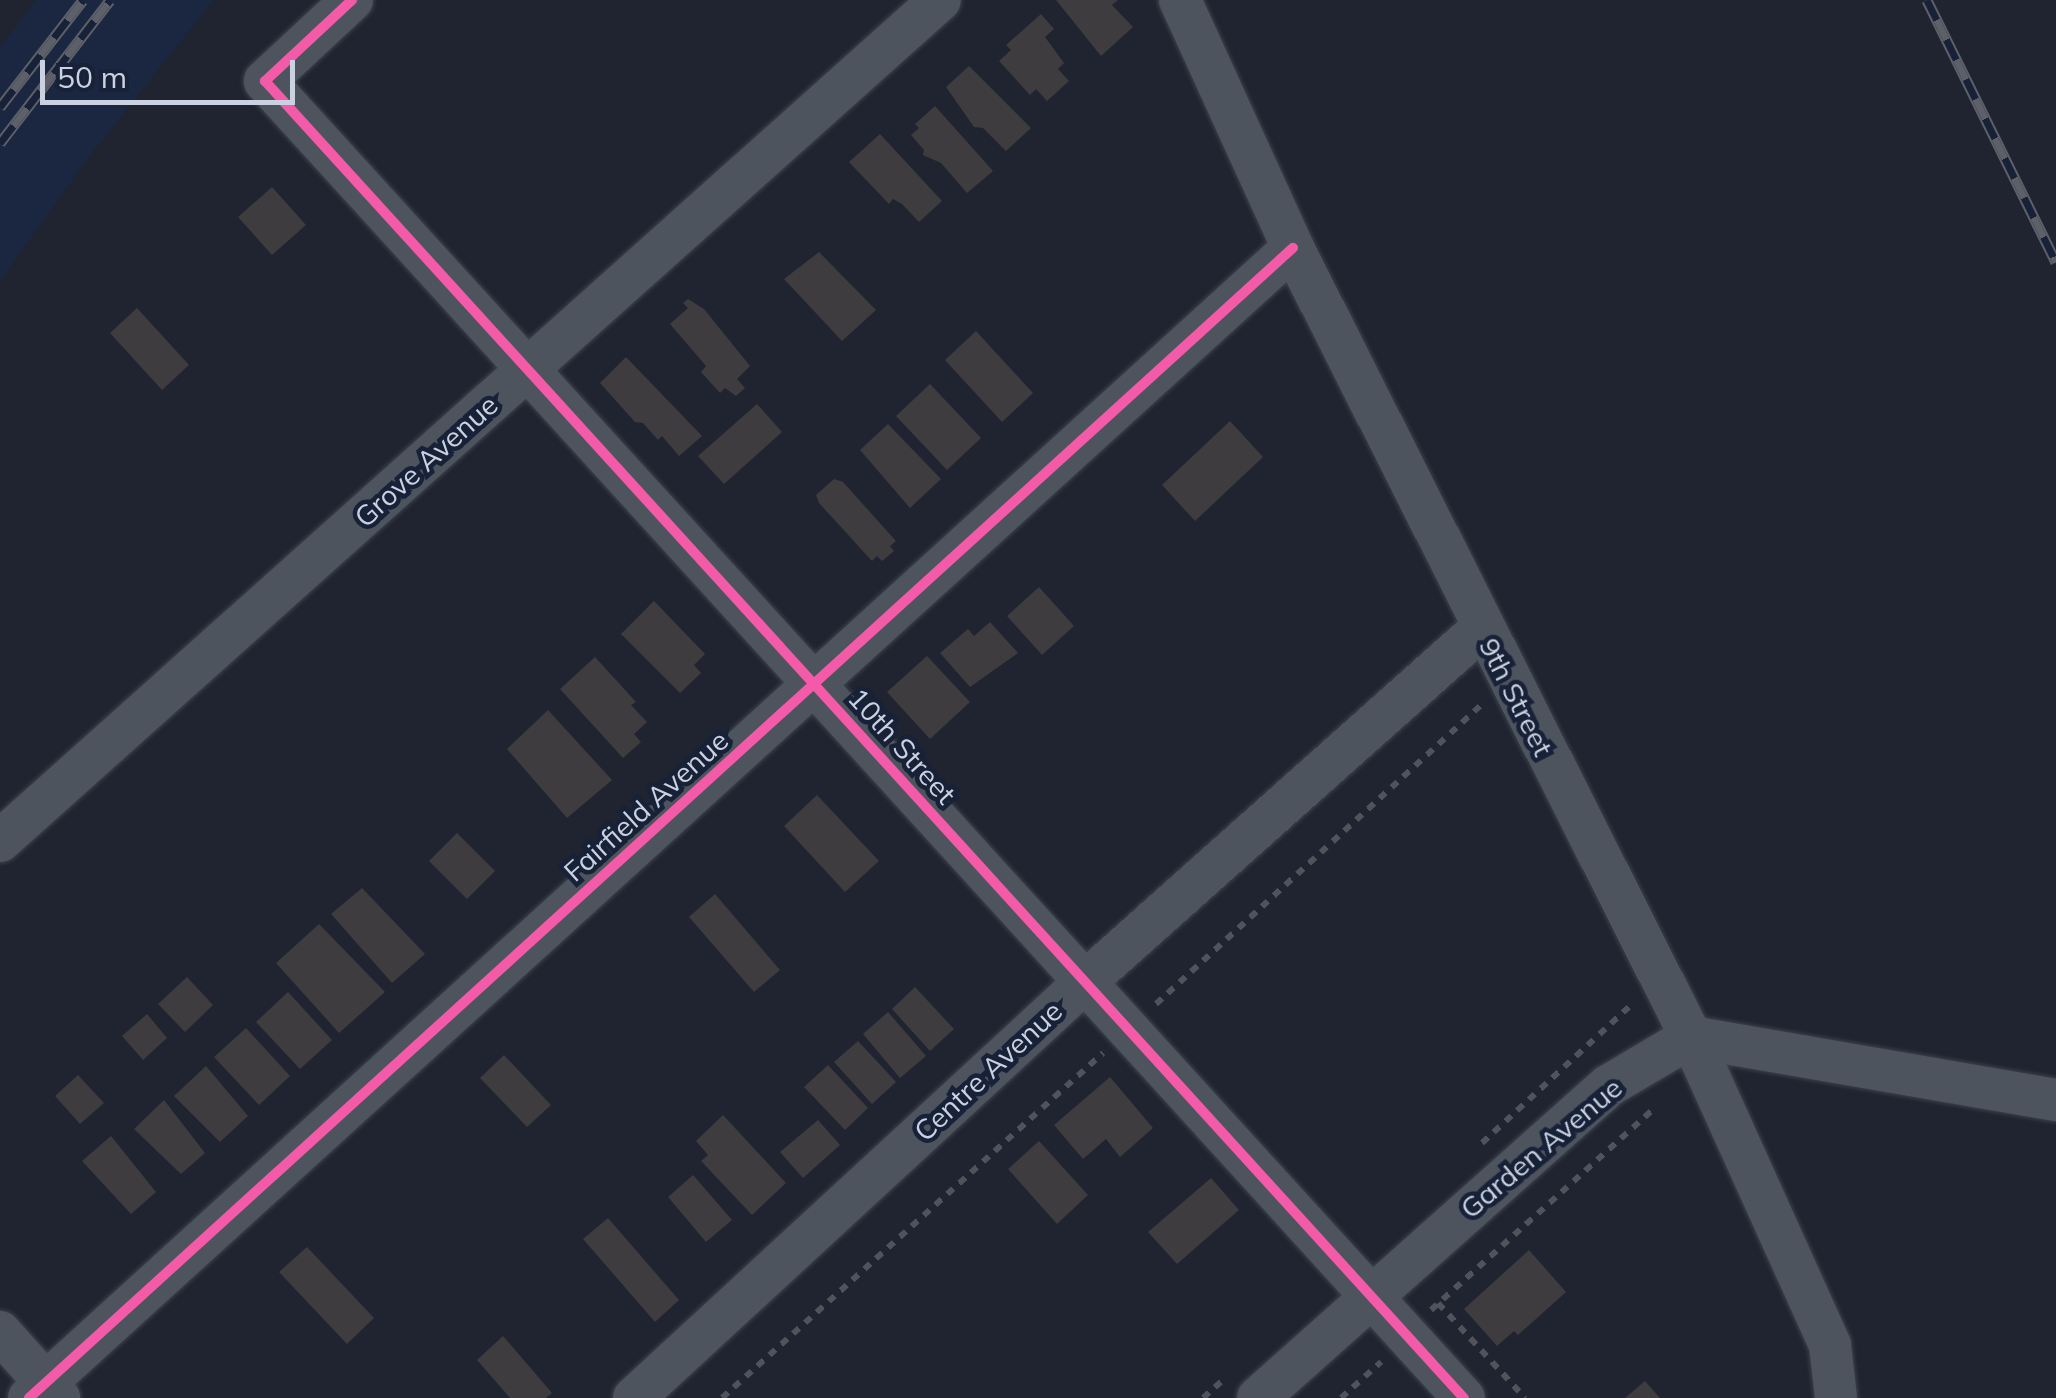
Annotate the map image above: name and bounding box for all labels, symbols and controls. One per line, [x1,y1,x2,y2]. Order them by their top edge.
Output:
scale bar [45,40,300,102]
text: 50 m [57,58,127,96]
street label: Grove Avenue [348,388,504,534]
street label: 9th Street [1472,632,1560,762]
street label: 10th Street [841,681,963,811]
street label: Fairfield Avenue [557,724,735,888]
street label: Centre Avenue [907,994,1069,1148]
street label: Garden Avenue [1453,1071,1629,1225]

